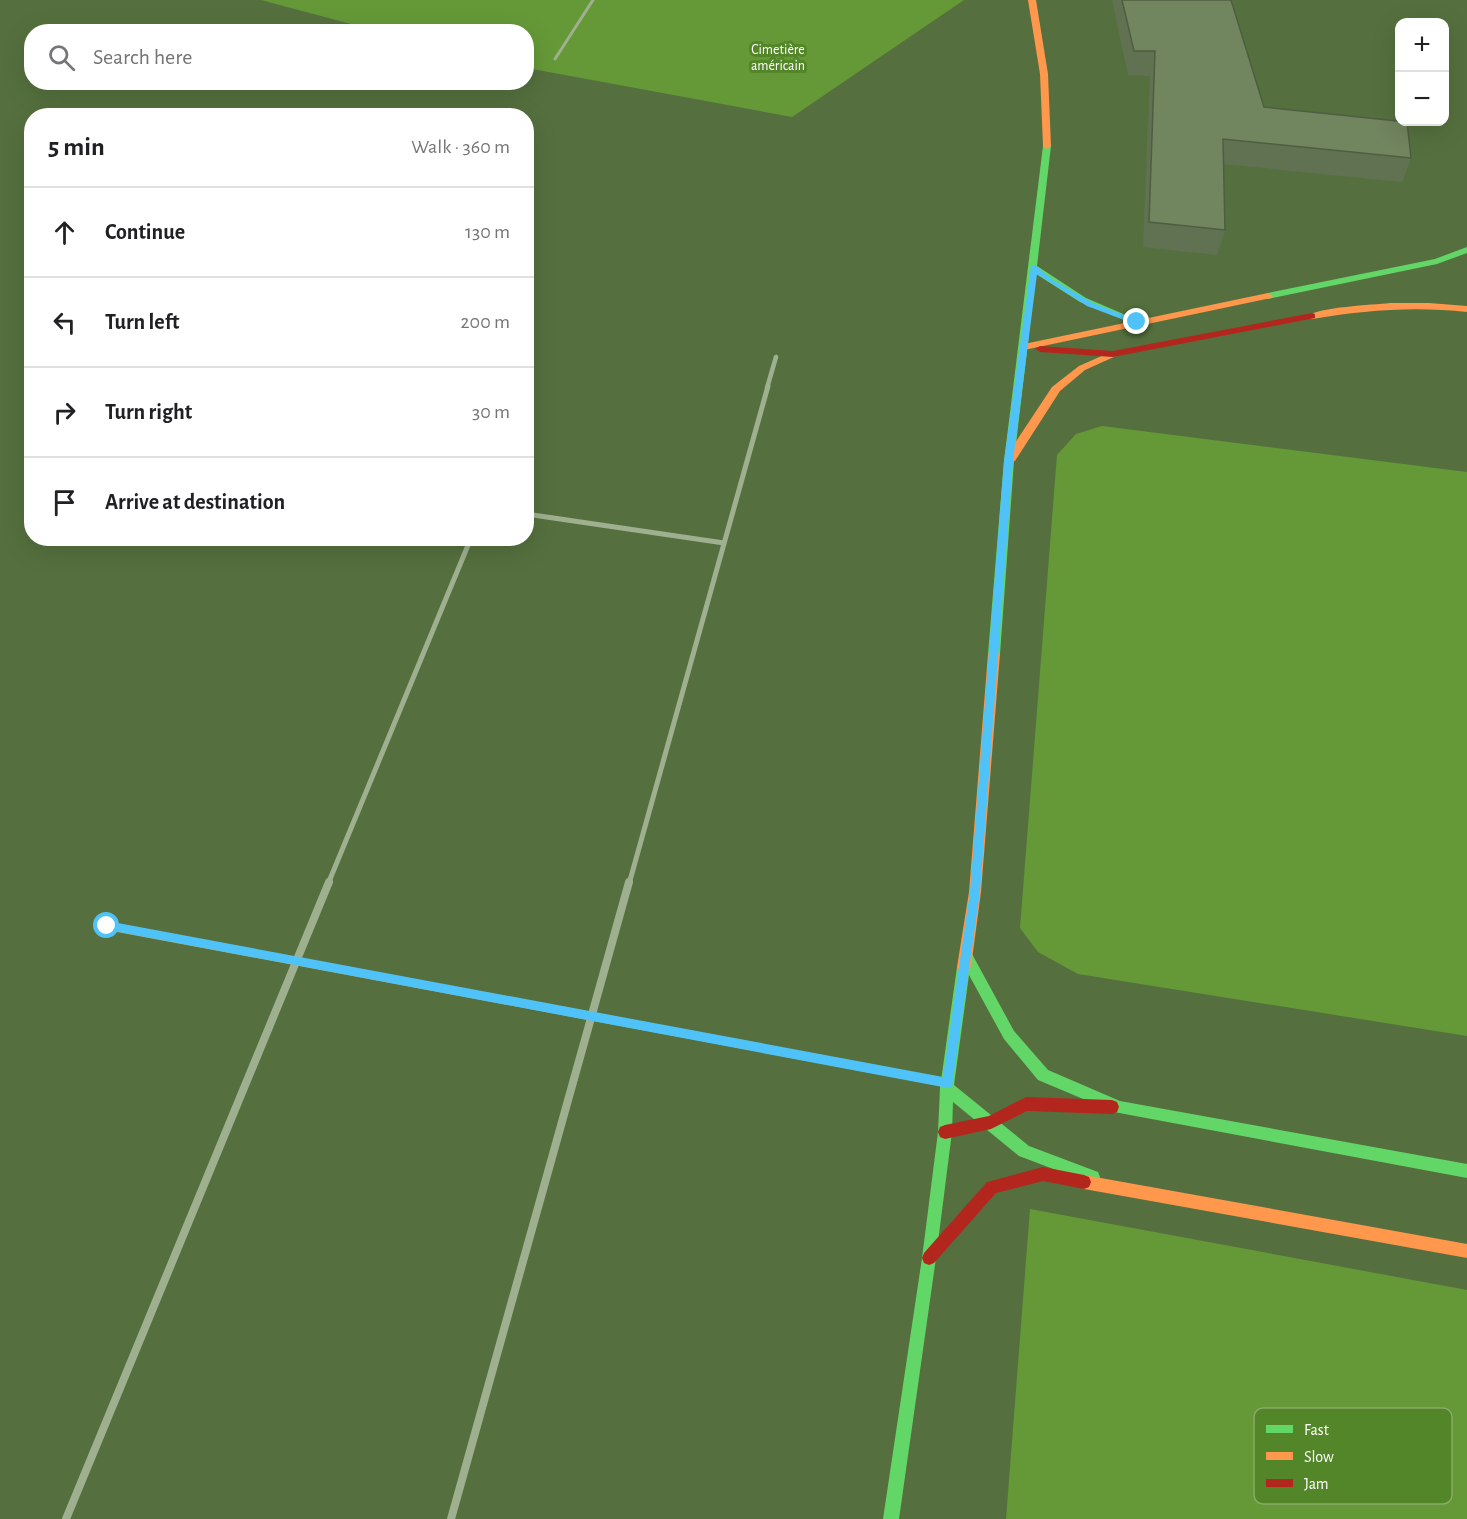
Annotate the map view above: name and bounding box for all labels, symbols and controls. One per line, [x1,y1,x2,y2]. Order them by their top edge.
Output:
map controls [1395,18,1449,126]
button: + [1395,18,1449,72]
search box [24,24,534,90]
icon: search [45,41,78,74]
park label: Cimetière américain [751,43,805,73]
text: Search here [93,46,192,68]
button: − [1395,72,1449,126]
text: 5 min [48,134,105,160]
text: Walk · 360 m [411,137,510,157]
icon: ahead [48,216,81,249]
text: Continue [105,221,185,243]
text: 130 m [465,222,510,242]
icon: left [48,306,81,339]
route end [1123,308,1149,334]
text: Turn left [105,311,179,333]
text: 200 m [460,312,510,332]
icon: right [48,396,81,429]
text: Turn right [105,401,192,423]
text: 30 m [472,402,510,422]
icon: arrive [48,486,81,519]
text: Arrive at destination [105,491,285,513]
route start [93,912,119,938]
legend [1254,1408,1452,1504]
text: Fast [1304,1422,1329,1438]
text: Slow [1304,1449,1334,1465]
text: Jam [1304,1476,1329,1492]

